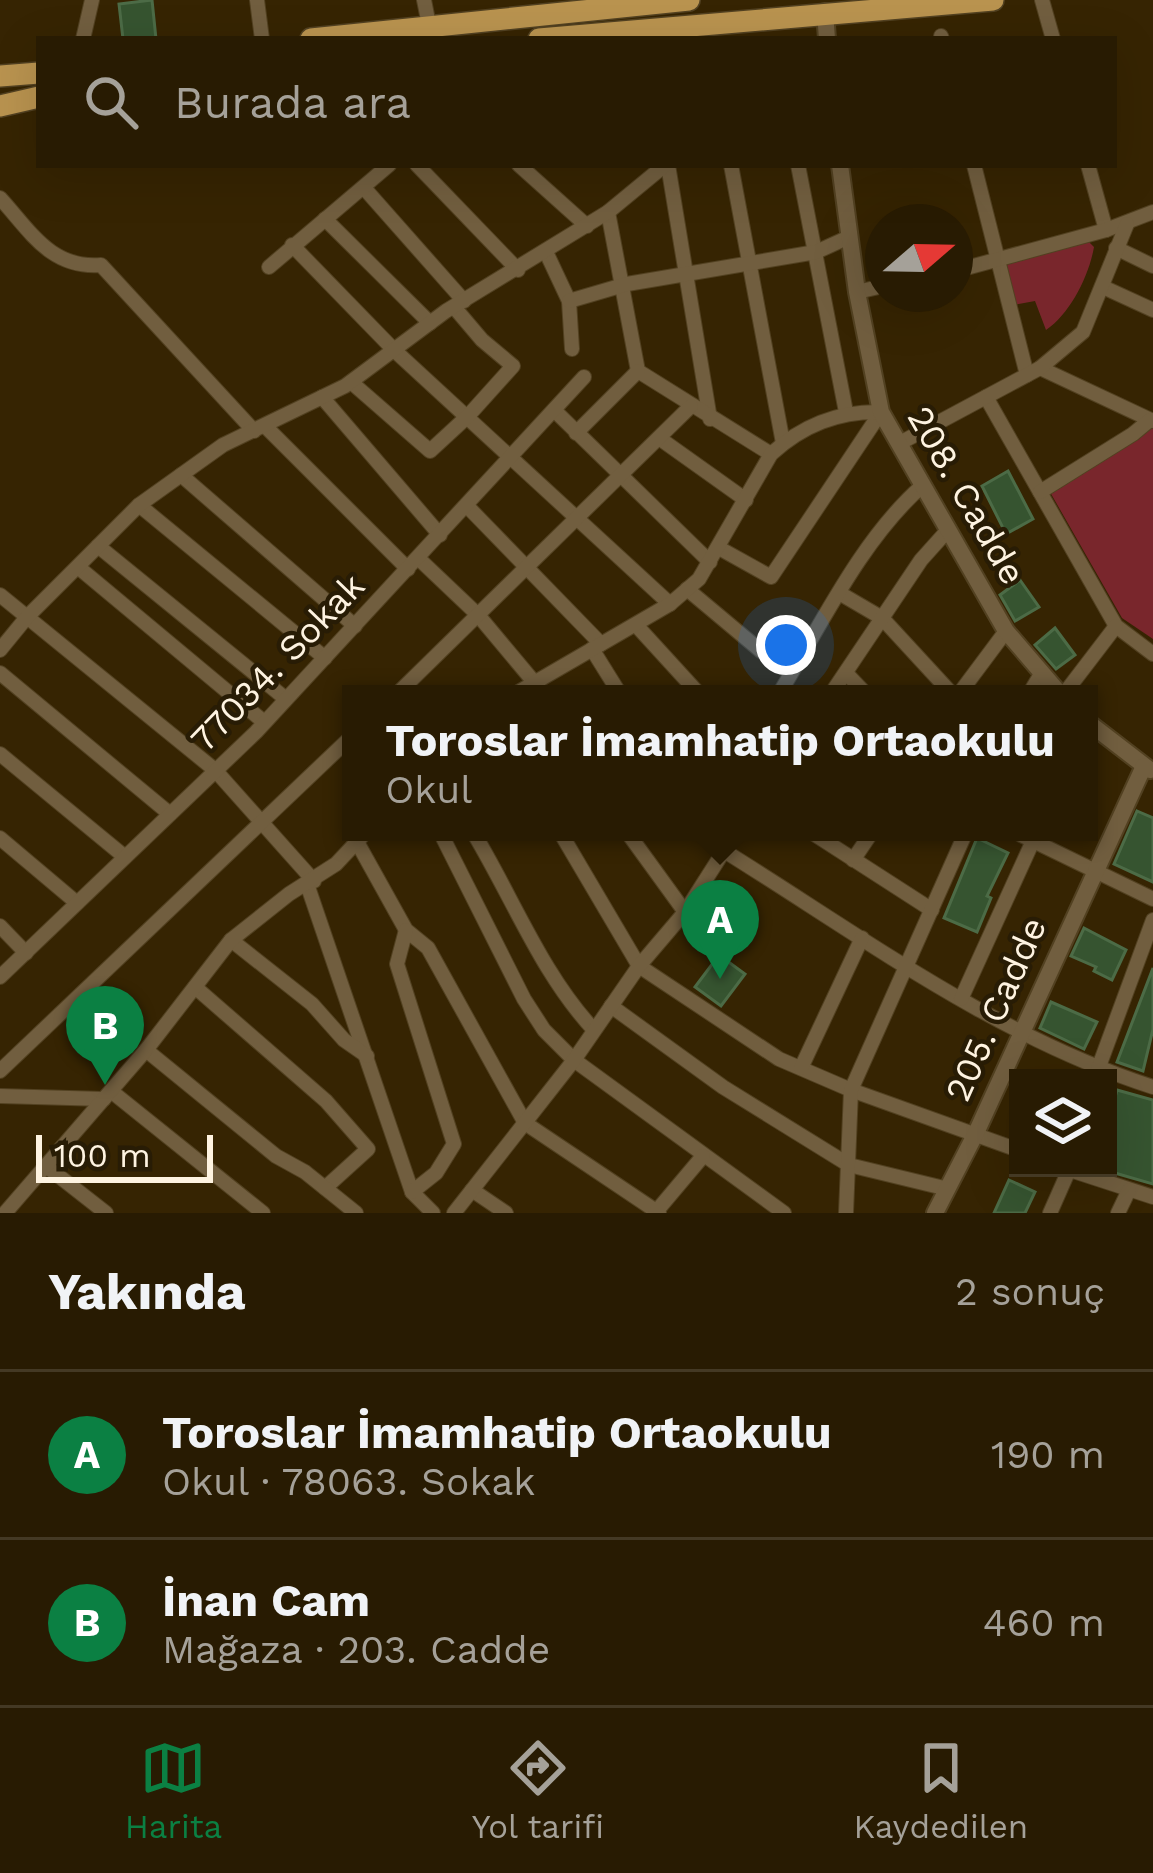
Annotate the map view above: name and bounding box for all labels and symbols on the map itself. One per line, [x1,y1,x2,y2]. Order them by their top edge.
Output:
north arrow [865,204,973,312]
street label: 208. Cadde [898,399,1034,592]
street label: 77034. Sokak [182,565,373,760]
your location [756,615,816,675]
pin: A [681,880,759,979]
street label: 205. Cadde [937,911,1055,1108]
pin: B [66,986,144,1085]
scale bar [36,1129,213,1182]

